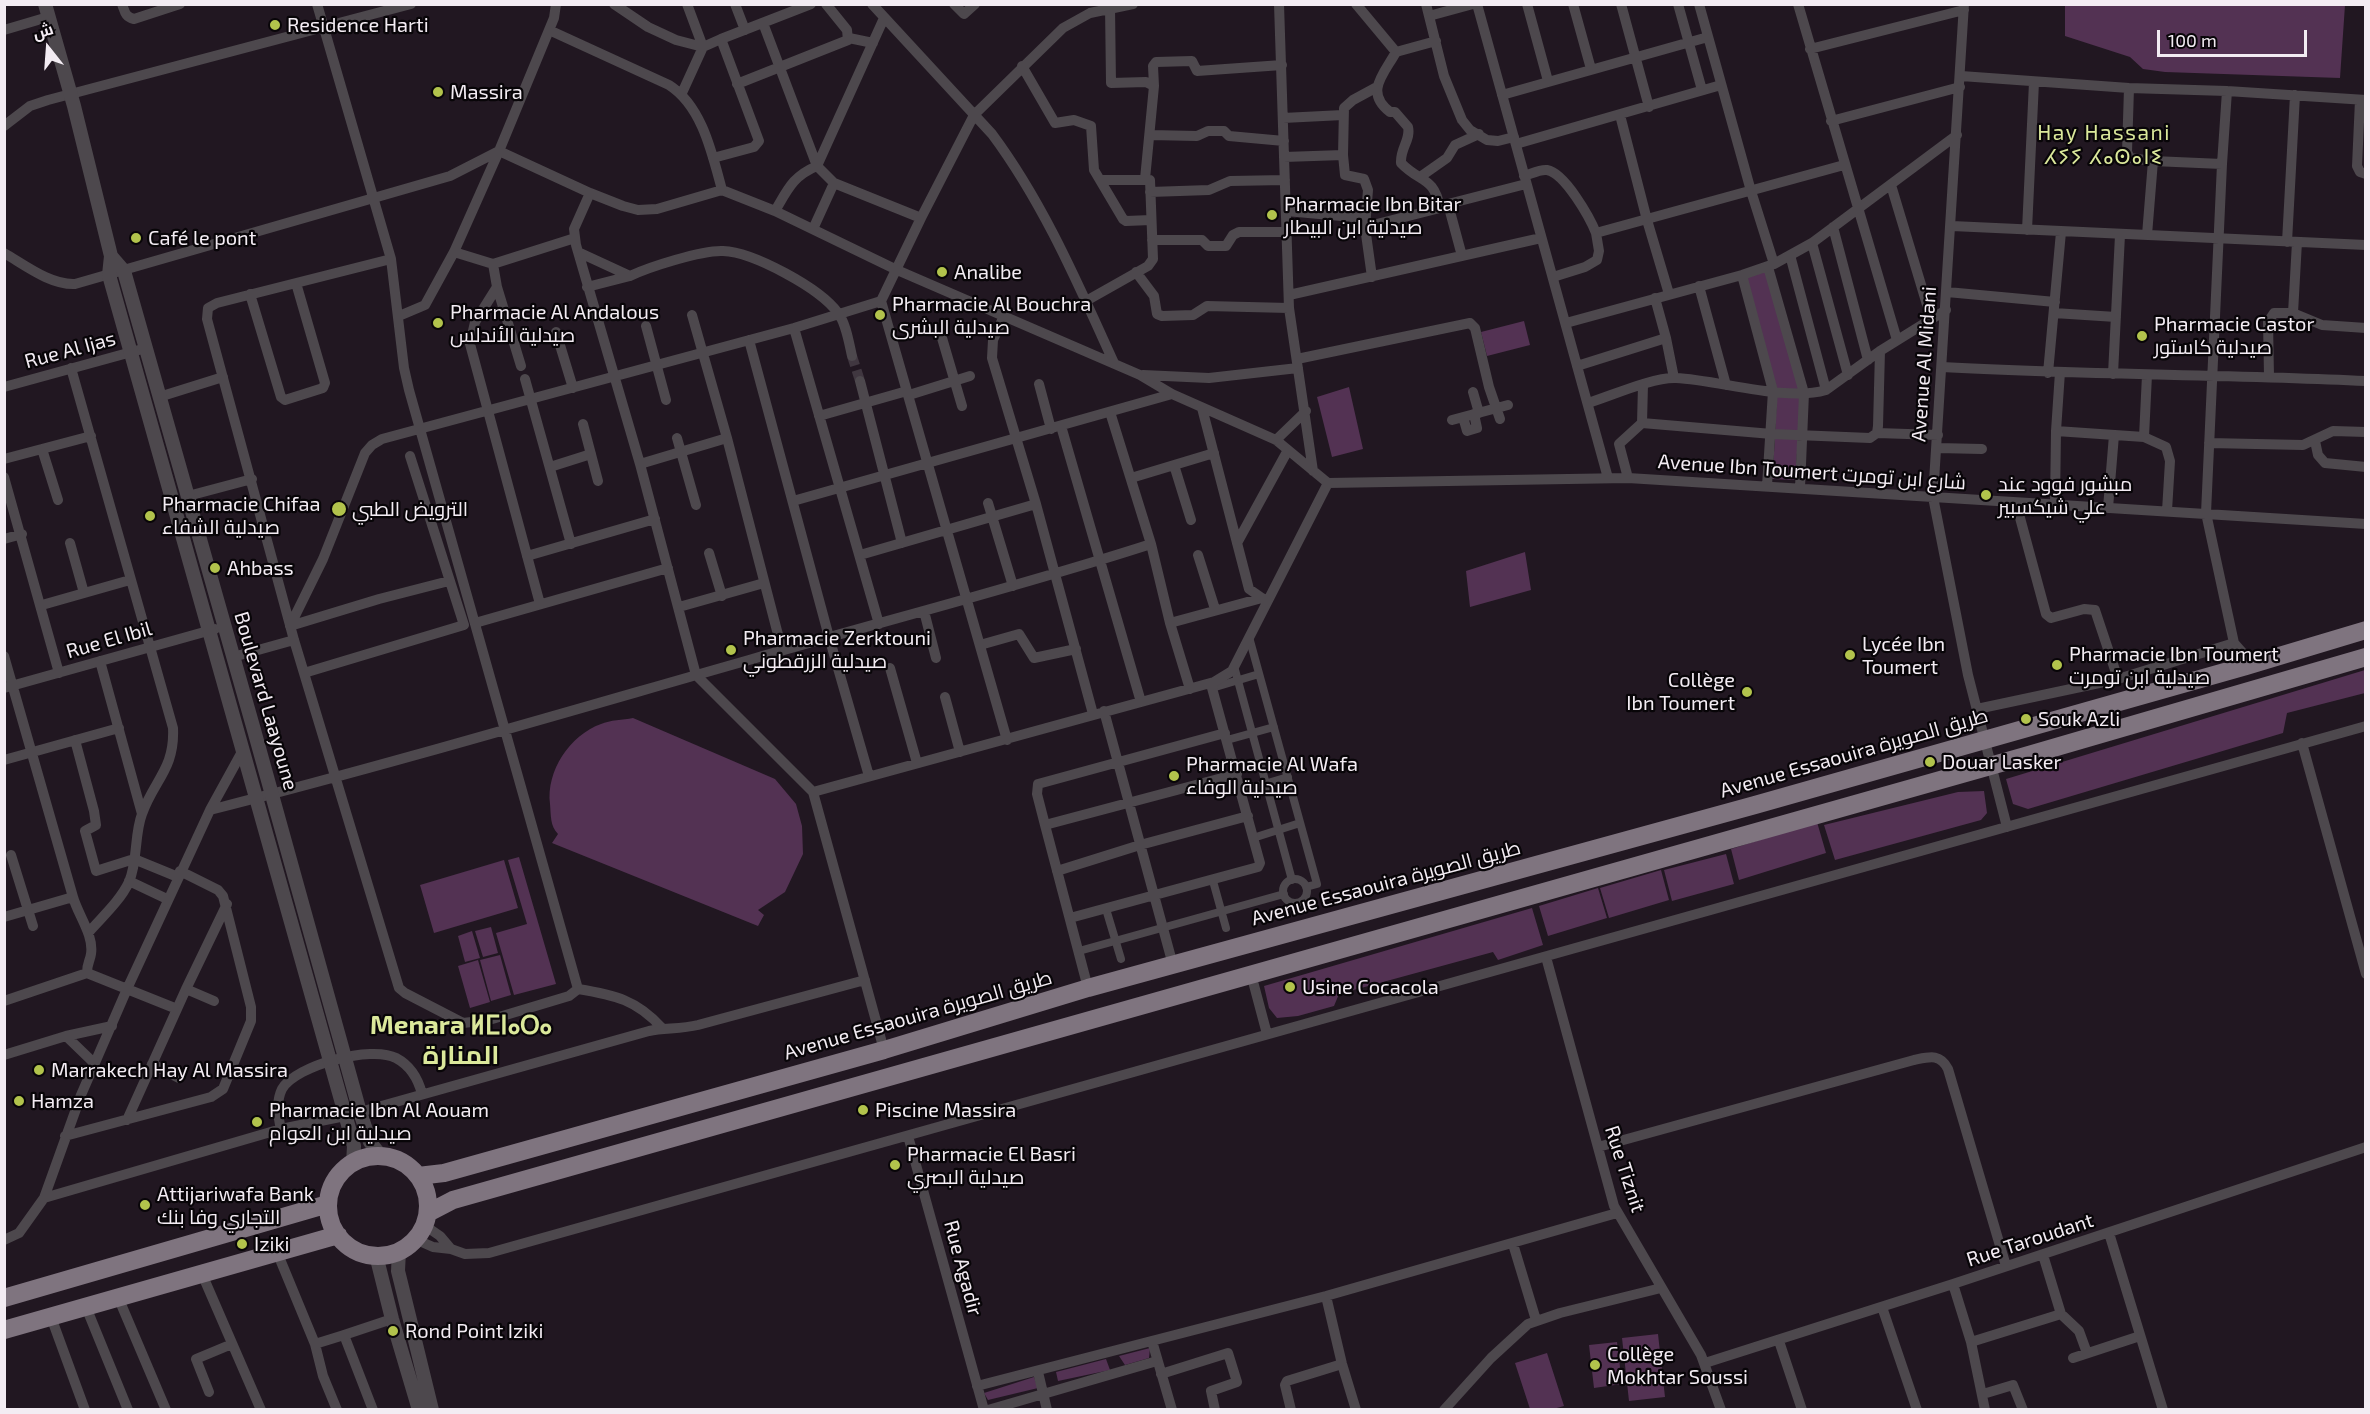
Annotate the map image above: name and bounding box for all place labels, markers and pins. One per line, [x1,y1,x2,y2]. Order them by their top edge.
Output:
place label: Residence Harti [287,13,429,37]
marker: Residence Harti [268,18,282,32]
place label: Massira [450,80,523,104]
marker: Massira [431,85,445,99]
place label: Pharmacie Ibn Bitar صيدلية ابن البيطار [1284,192,1462,239]
marker: Pharmacie Ibn Bitar صيدلية ابن البيطار [1265,208,1279,222]
place label: Café le pont [148,226,256,250]
marker: Café le pont [129,231,143,245]
place label: Analibe [954,260,1022,284]
marker: Analibe [935,265,949,279]
place label: Pharmacie Al Bouchra صيدلية البشرى [892,292,1091,339]
place label: Pharmacie Al Andalous صيدلية الأندلس [450,300,659,347]
marker: Pharmacie Al Bouchra صيدلية البشرى [873,308,887,322]
place label: Pharmacie Castor صيدلية كاستور [2154,312,2314,359]
marker: Pharmacie Al Andalous صيدلية الأندلس [431,316,445,330]
marker: Pharmacie Castor صيدلية كاستور [2135,329,2149,343]
place label: مبشور فوود عند علي شيكسبير [1998,472,2132,519]
marker: مبشور فوود عند علي شيكسبير [1979,488,1993,502]
place label: Pharmacie Chifaa صيدلية الشفاء [162,492,320,539]
place label: الترويض الطبي [352,497,468,521]
marker: الترويض الطبي [330,500,348,518]
marker: Pharmacie Chifaa صيدلية الشفاء [143,509,157,523]
place label: Ahbass [227,556,294,580]
marker: Ahbass [208,561,222,575]
place label: Pharmacie Zerktouni صيدلية الزرقطوني [743,626,931,673]
place label: Lycée Ibn Toumert [1862,632,1945,679]
place label: Pharmacie Ibn Toumert صيدلية ابن تومرت [2069,642,2279,689]
marker: Pharmacie Zerktouni صيدلية الزرقطوني [724,643,738,657]
marker: Lycée Ibn Toumert [1843,648,1857,662]
marker: Pharmacie Ibn Toumert صيدلية ابن تومرت [2050,658,2064,672]
place label: Collège Ibn Toumert [1626,668,1735,715]
marker: Collège Ibn Toumert [1740,685,1754,699]
place label: Souk Azli [2038,707,2120,731]
marker: Souk Azli [2019,712,2033,726]
place label: Douar Lasker [1942,750,2062,774]
place label: Pharmacie Al Wafa صيدلية الوفاء [1186,752,1358,799]
marker: Douar Lasker [1923,755,1937,769]
marker: Pharmacie Al Wafa صيدلية الوفاء [1167,769,1181,783]
place label: Usine Cocacola [1302,975,1439,999]
marker: Usine Cocacola [1283,980,1297,994]
place label: Marrakech Hay Al Massira [51,1058,288,1082]
marker: Marrakech Hay Al Massira [32,1063,46,1077]
place label: Hamza [31,1089,94,1113]
marker: Hamza [12,1094,26,1108]
place label: Pharmacie Ibn Al Aouam صيدلية ابن العوام [269,1098,489,1145]
place label: Piscine Massira [875,1098,1016,1122]
marker: Piscine Massira [856,1103,870,1117]
marker: Pharmacie Ibn Al Aouam صيدلية ابن العوام [250,1115,264,1129]
place label: Pharmacie El Basri صيدلية البصري [907,1142,1076,1189]
marker: Pharmacie El Basri صيدلية البصري [888,1158,902,1172]
place label: Attijariwafa Bank التجاري وفا بنك [157,1182,314,1229]
marker: Attijariwafa Bank التجاري وفا بنك [138,1198,152,1212]
place label: Iziki [254,1232,290,1256]
marker: Iziki [235,1237,249,1251]
place label: Rond Point Iziki [405,1319,543,1343]
marker: Rond Point Iziki [386,1324,400,1338]
place label: Collège Mokhtar Soussi [1607,1342,1748,1389]
marker: Collège Mokhtar Soussi [1588,1358,1602,1372]

